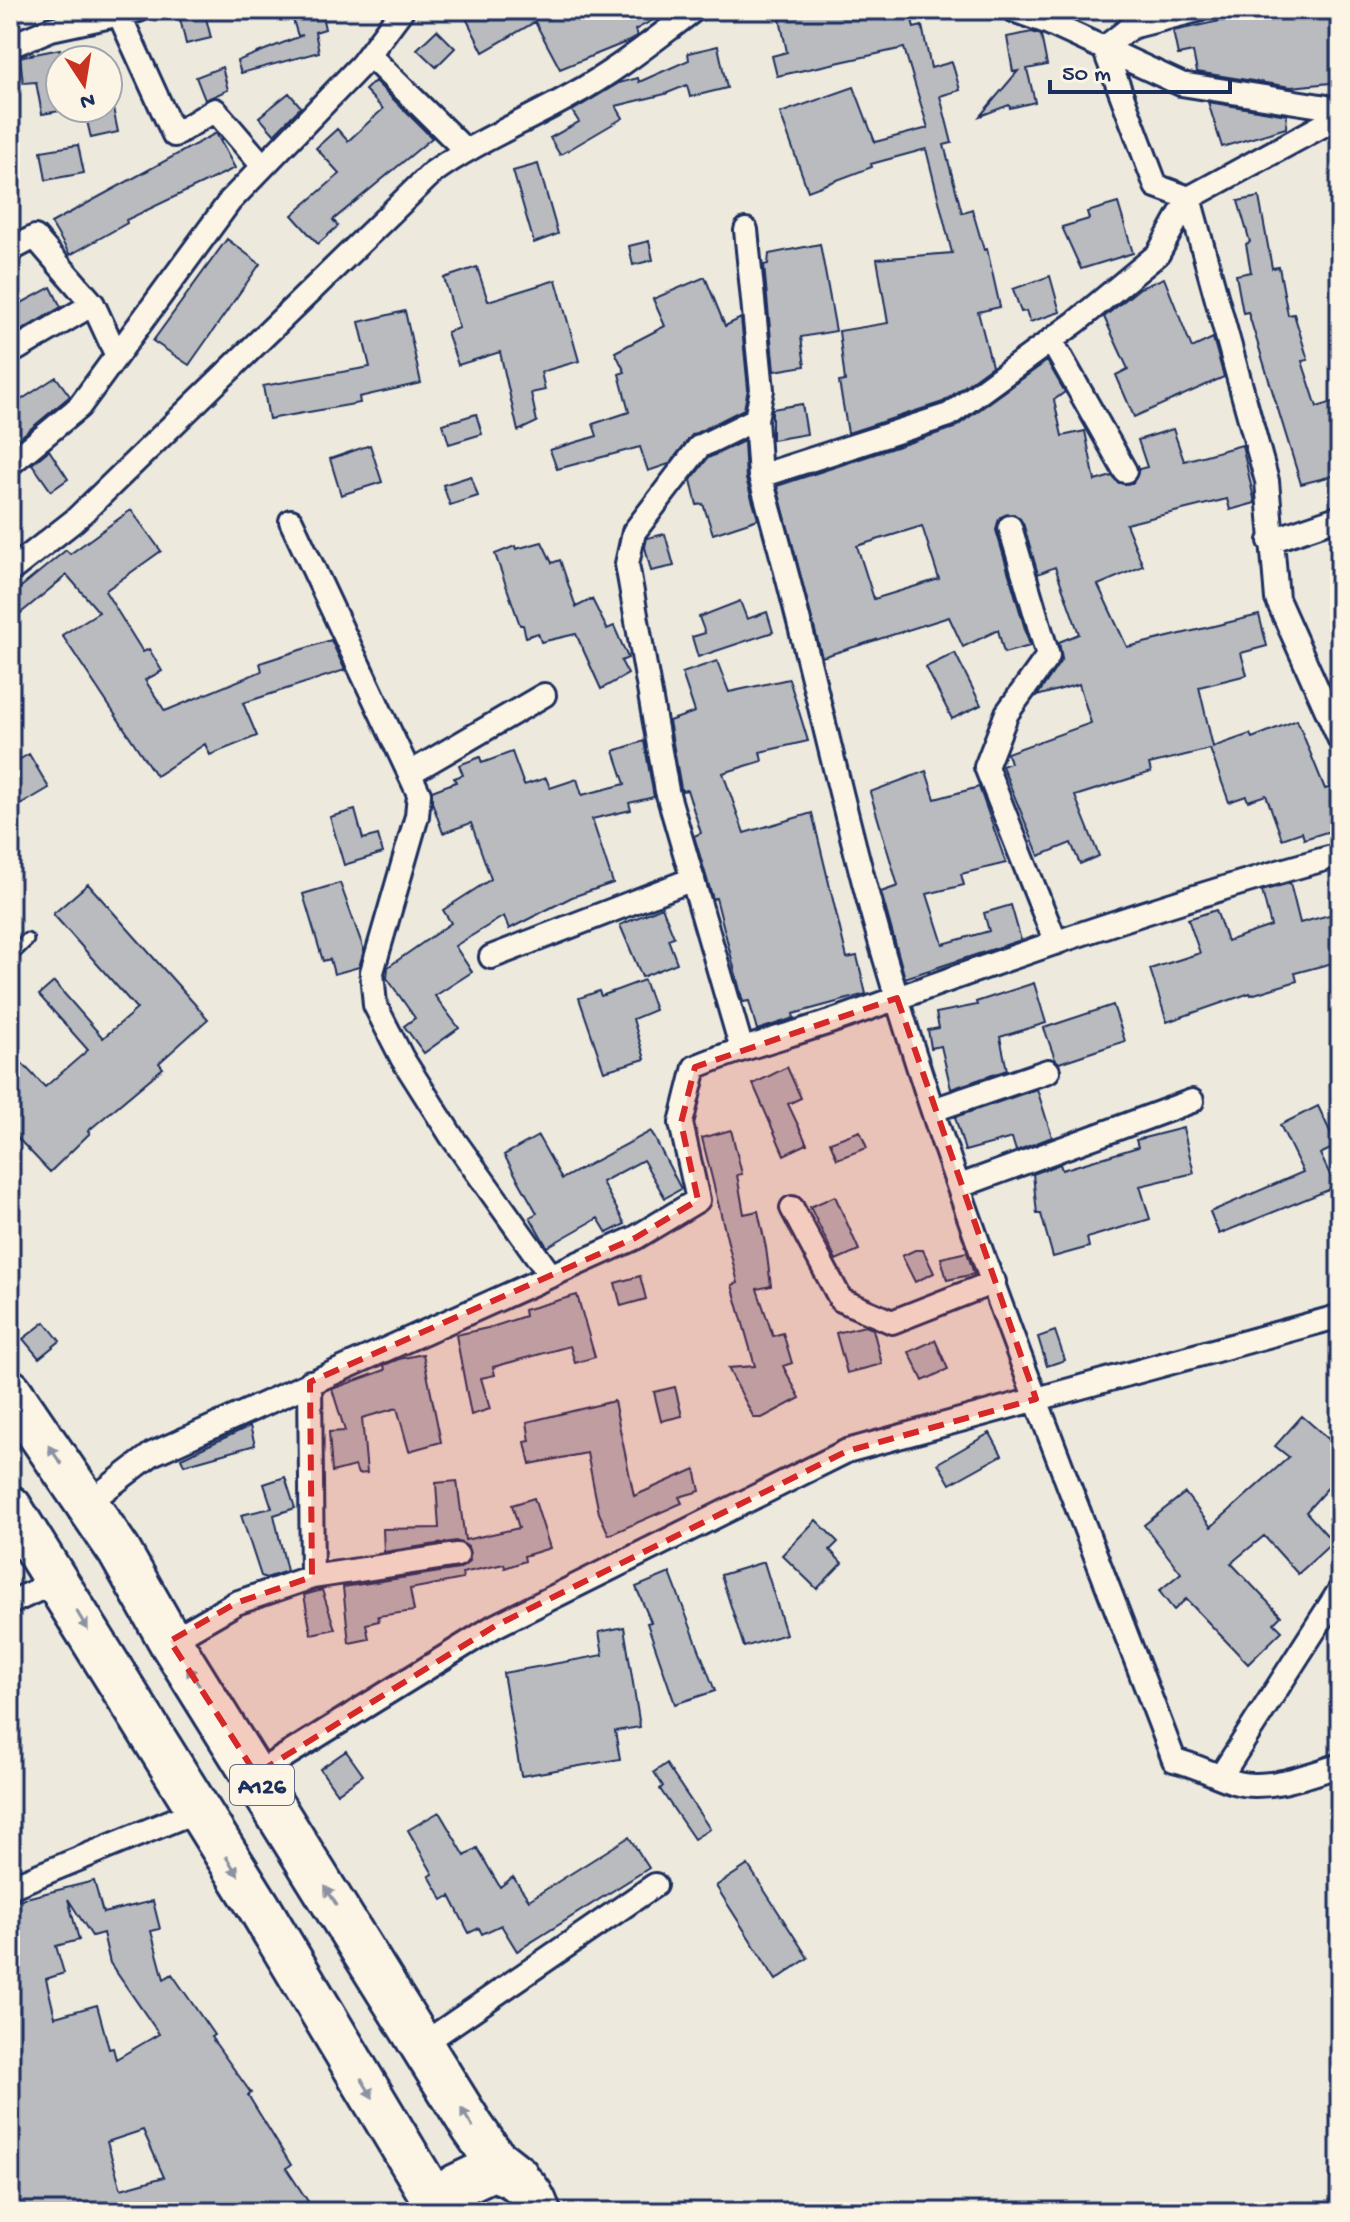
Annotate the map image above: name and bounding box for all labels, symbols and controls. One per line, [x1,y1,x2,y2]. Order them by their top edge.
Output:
north arrow [44,44,124,124]
scale bar [1050,44,1230,94]
text: 50 m [1062,61,1111,90]
text: N [78,85,97,114]
one-way arrow [48,1445,63,1466]
one-way arrow [75,1609,89,1631]
one-way arrow [186,1665,200,1687]
road number: A126 [230,1765,294,1805]
one-way arrow [224,1855,239,1876]
one-way arrow [324,1885,338,1907]
one-way arrow [359,2077,373,2099]
one-way arrow [460,2107,474,2129]

